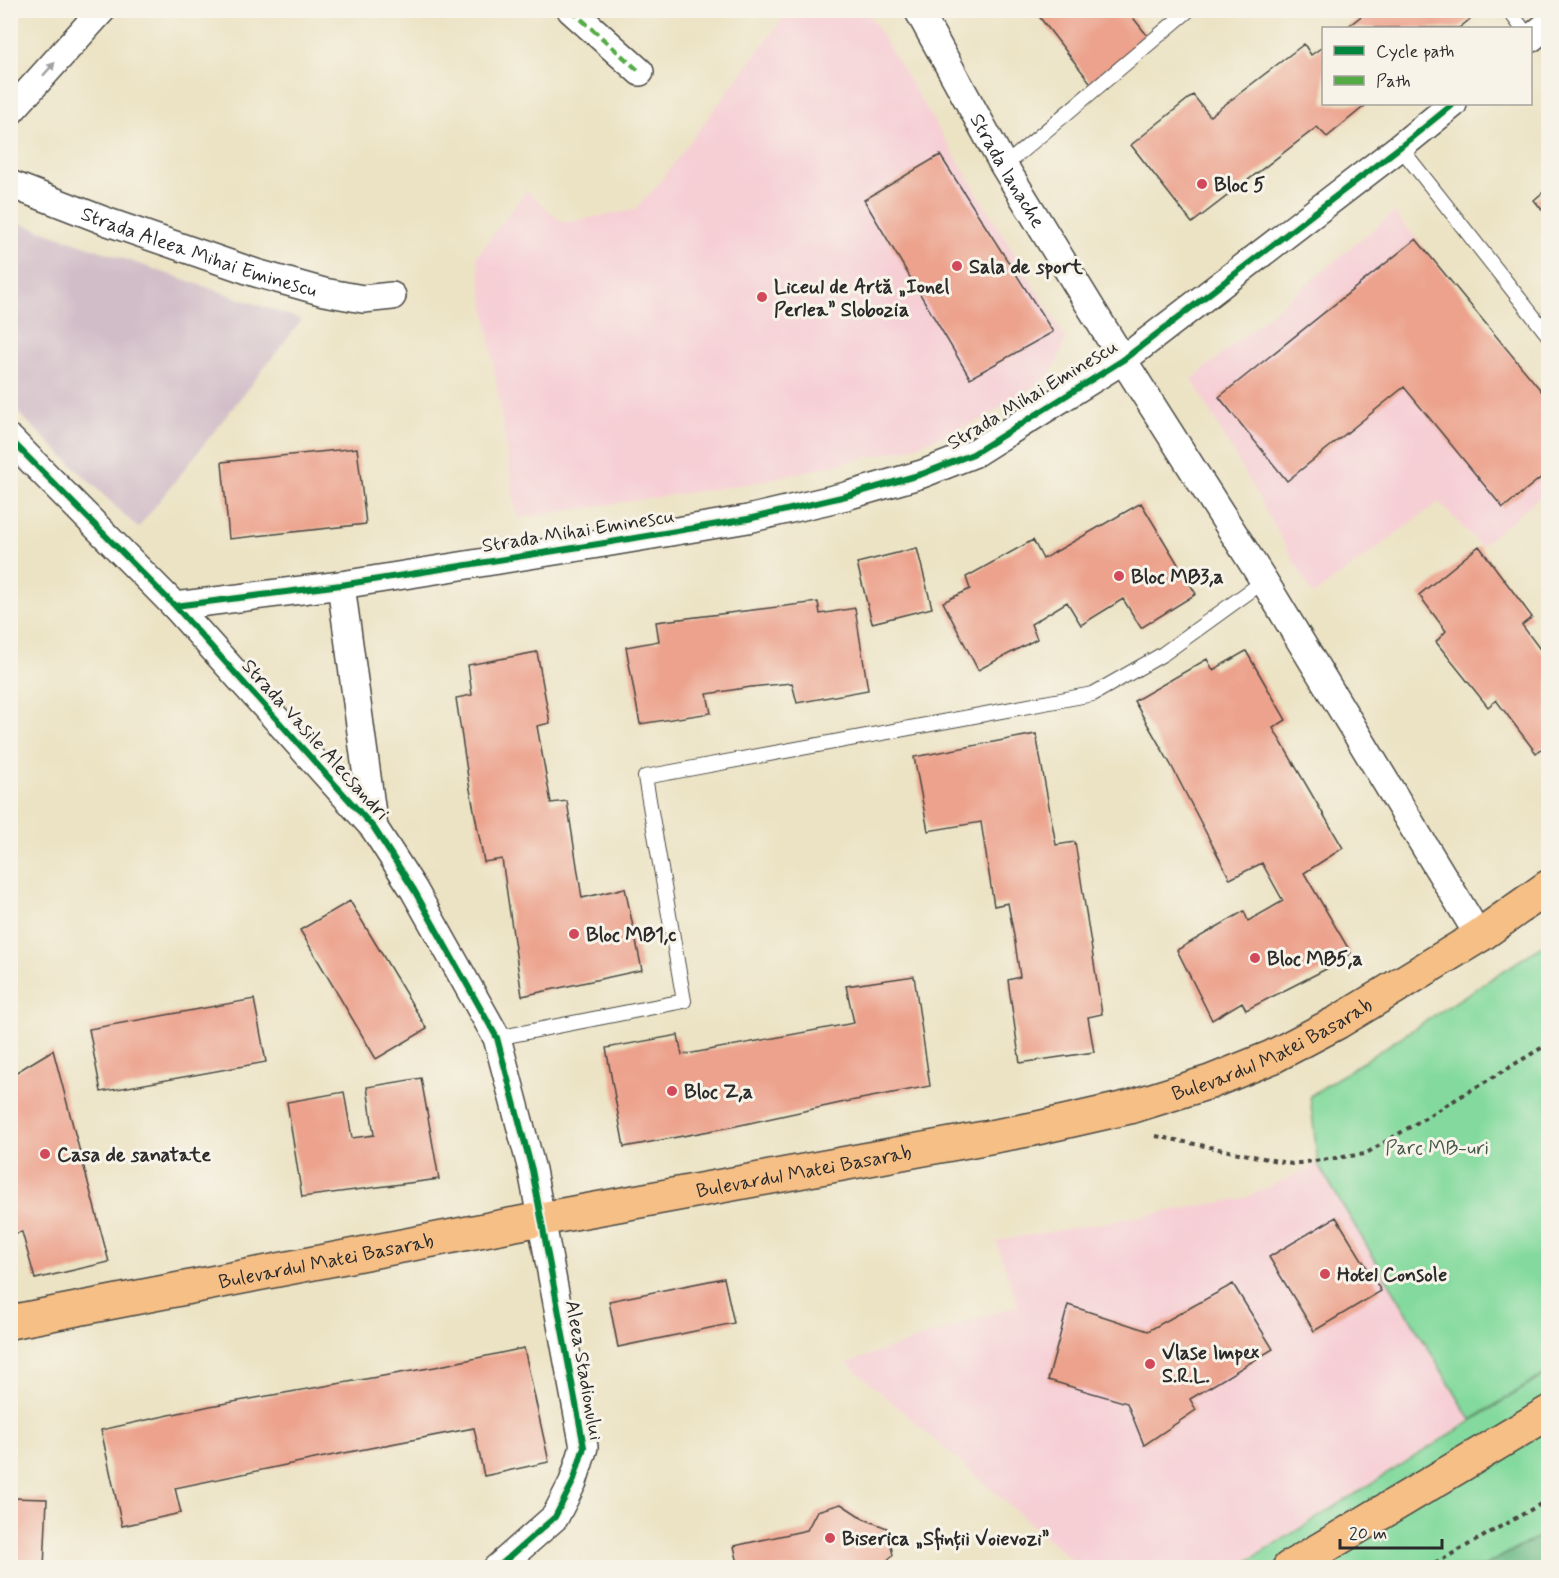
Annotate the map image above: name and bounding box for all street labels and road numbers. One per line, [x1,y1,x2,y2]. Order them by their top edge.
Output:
street label: Strada Ianache [963,109,1051,234]
street label: Strada Aleea Mihai Eminescu [77,201,320,304]
street label: Strada Mihai Eminescu [943,334,1123,457]
street label: Strada Mihai Eminescu [480,503,676,560]
street label: Strada Vasile Alecsandri [235,654,395,827]
street label: Bulevardul Matei Basarab [1169,992,1378,1108]
street label: Bulevardul Matei Basarab [694,1139,914,1205]
street label: Bulevardul Matei Basarab [216,1228,436,1296]
street label: Aleea Stadionului [558,1298,609,1443]

